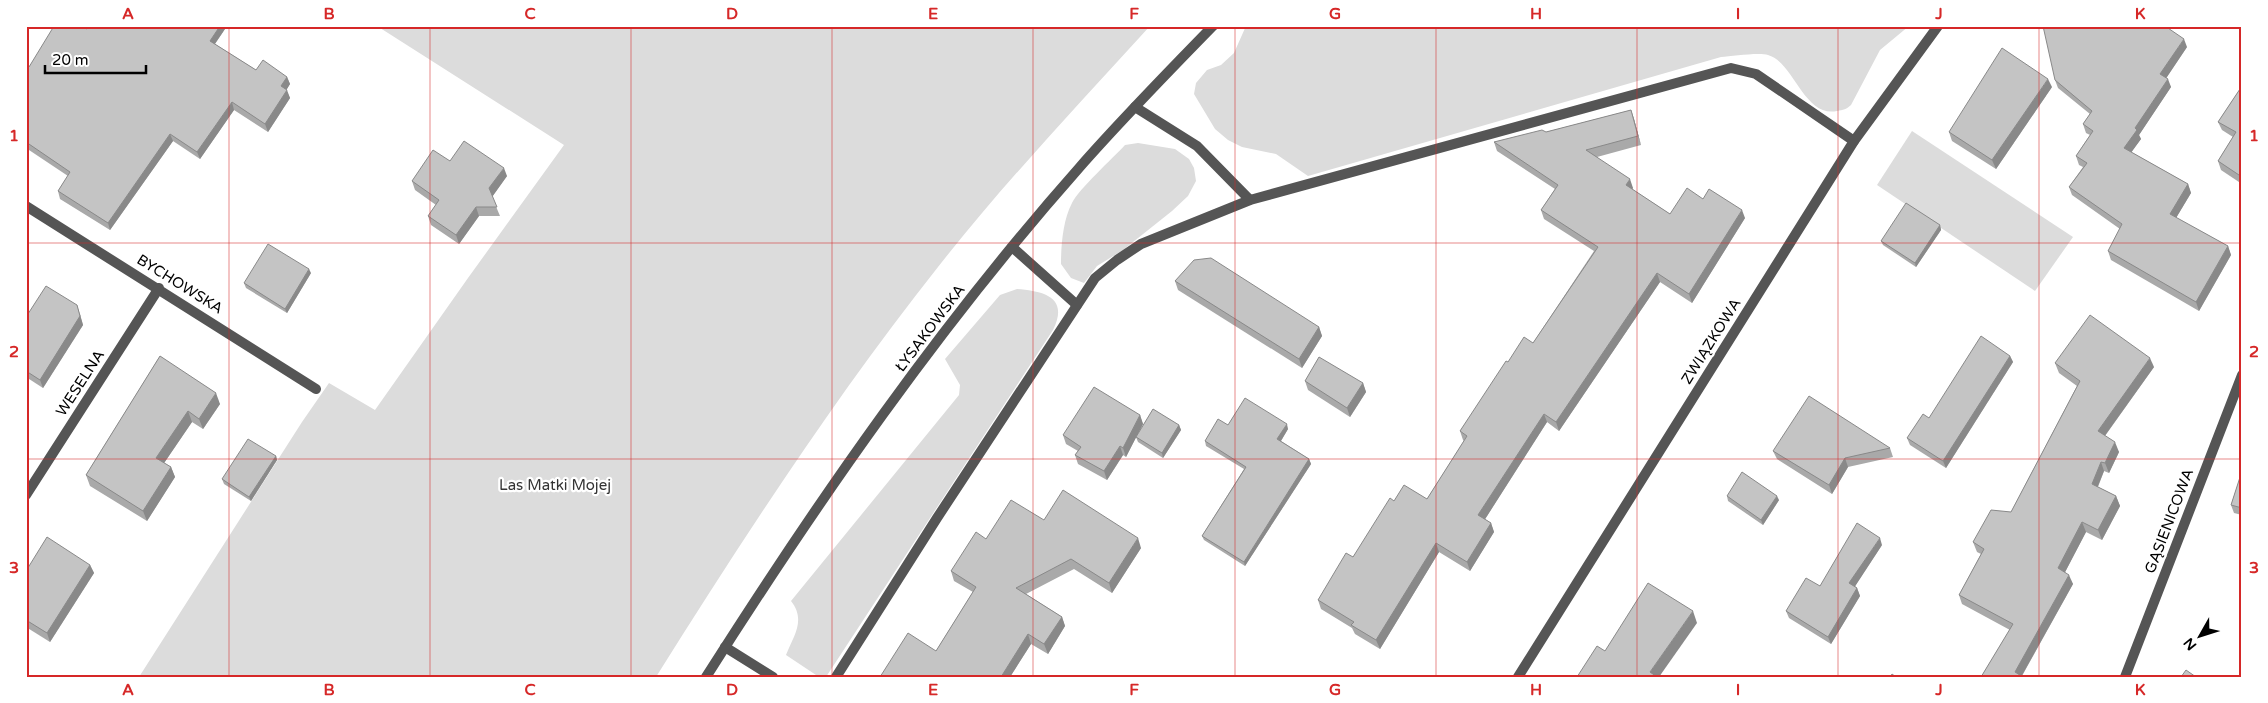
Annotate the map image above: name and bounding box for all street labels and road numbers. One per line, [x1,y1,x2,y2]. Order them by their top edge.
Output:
street label: BYCHOWSKA [134,250,226,318]
street label: ŁYSAKOWSKA [891,281,969,375]
street label: ZWIĄZKOWA [1677,295,1745,387]
street label: WESELNA [52,346,108,420]
street label: GĄSIENICOWA [2141,466,2197,576]

